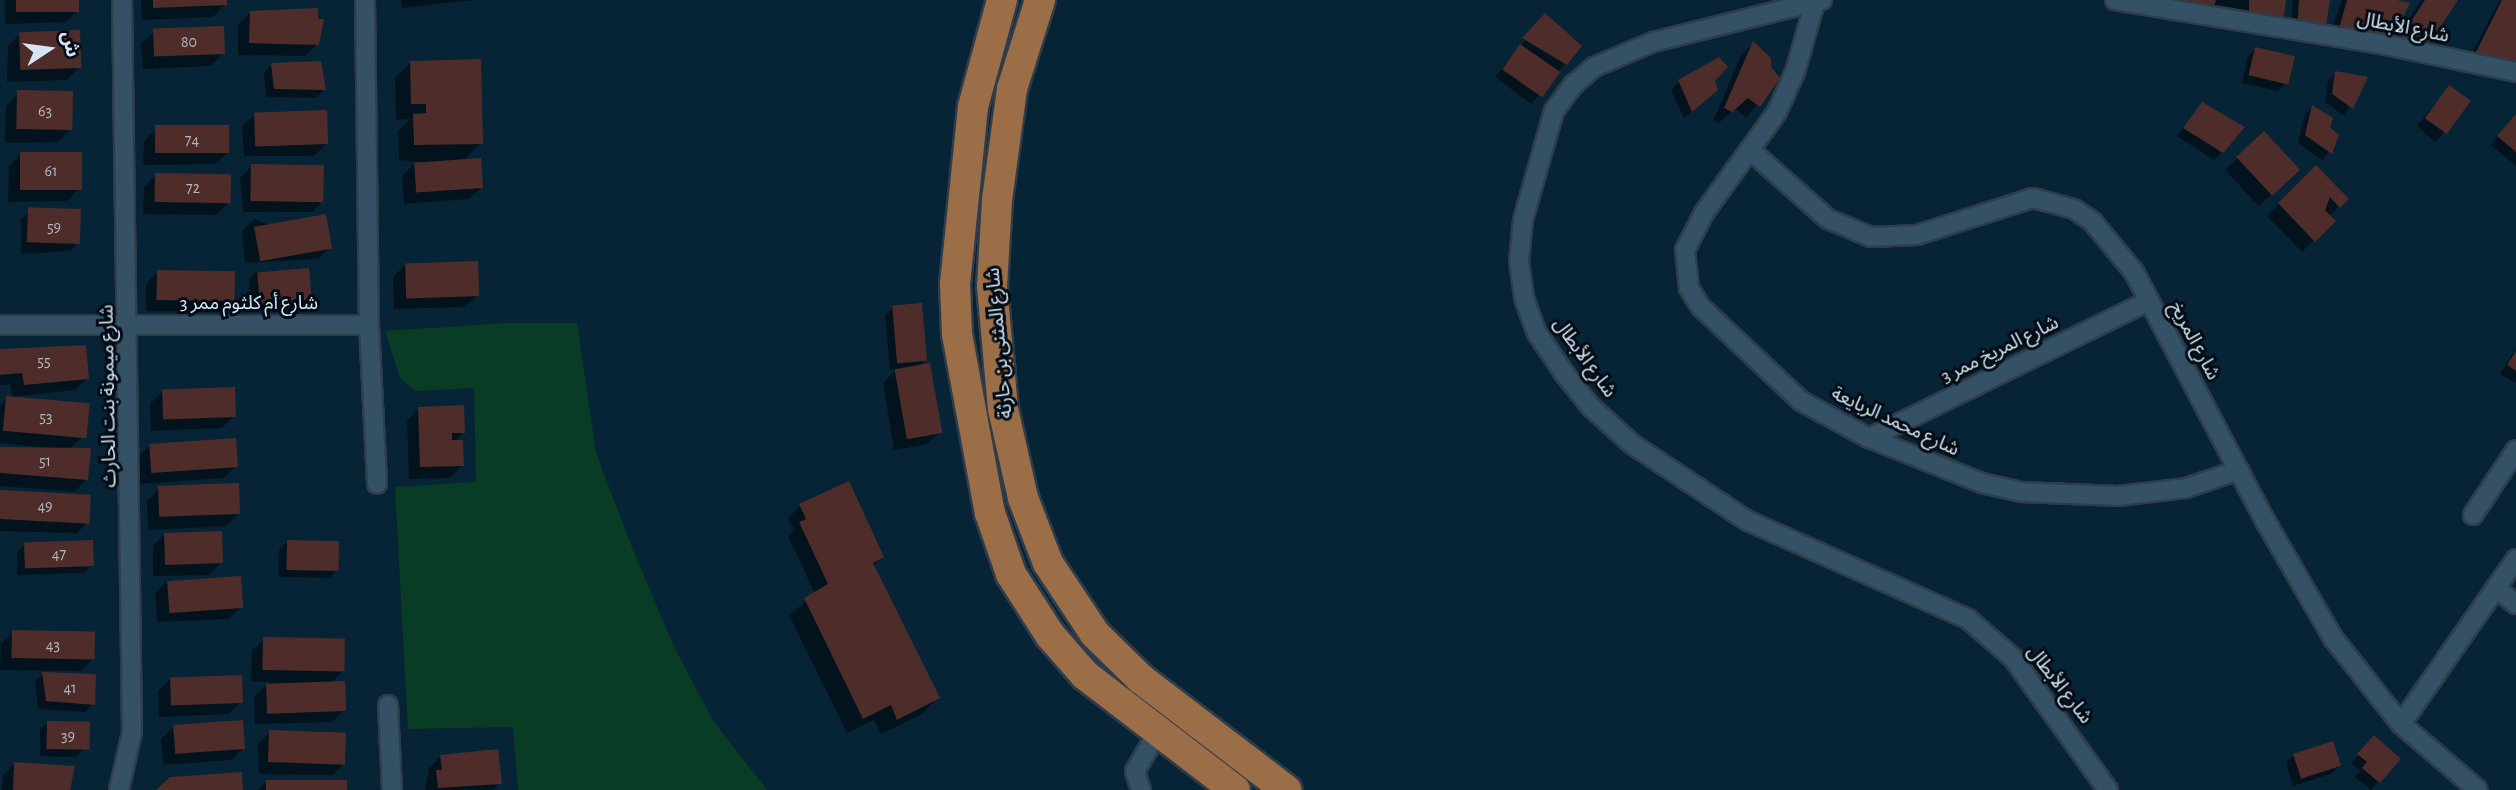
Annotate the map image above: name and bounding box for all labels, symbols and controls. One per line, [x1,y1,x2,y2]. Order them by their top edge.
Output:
street label: شارع الأبطال [2355,8,2451,48]
north arrow [14,14,84,84]
text: ش [58,29,82,59]
house number: 80 [181,32,197,52]
house number: 63 [38,101,52,121]
house number: 74 [185,130,199,150]
house number: 61 [44,161,58,181]
house number: 72 [186,178,200,198]
house number: 59 [47,217,61,237]
street label: شارع المثنى بن حارثة [982,267,1018,419]
street label: شارع أم كلثوم ممر 3 [180,293,318,315]
street label: شارع المريخ [2164,298,2224,384]
street label: شارع ميمونة بنت الحارث [96,304,122,488]
street label: شارع المريخ ممر 3 [1937,312,2063,388]
street label: شارع الأبطال [1547,314,1621,402]
house number: 55 [37,351,51,371]
street label: شارع محمد الربايعة [1827,382,1963,462]
house number: 53 [39,407,53,427]
house number: 51 [39,451,51,471]
house number: 49 [37,496,53,516]
house number: 47 [52,544,66,564]
house number: 43 [46,635,60,655]
street label: شارع الأبطال [2021,641,2097,729]
house number: 41 [63,678,77,698]
house number: 39 [61,726,75,746]

